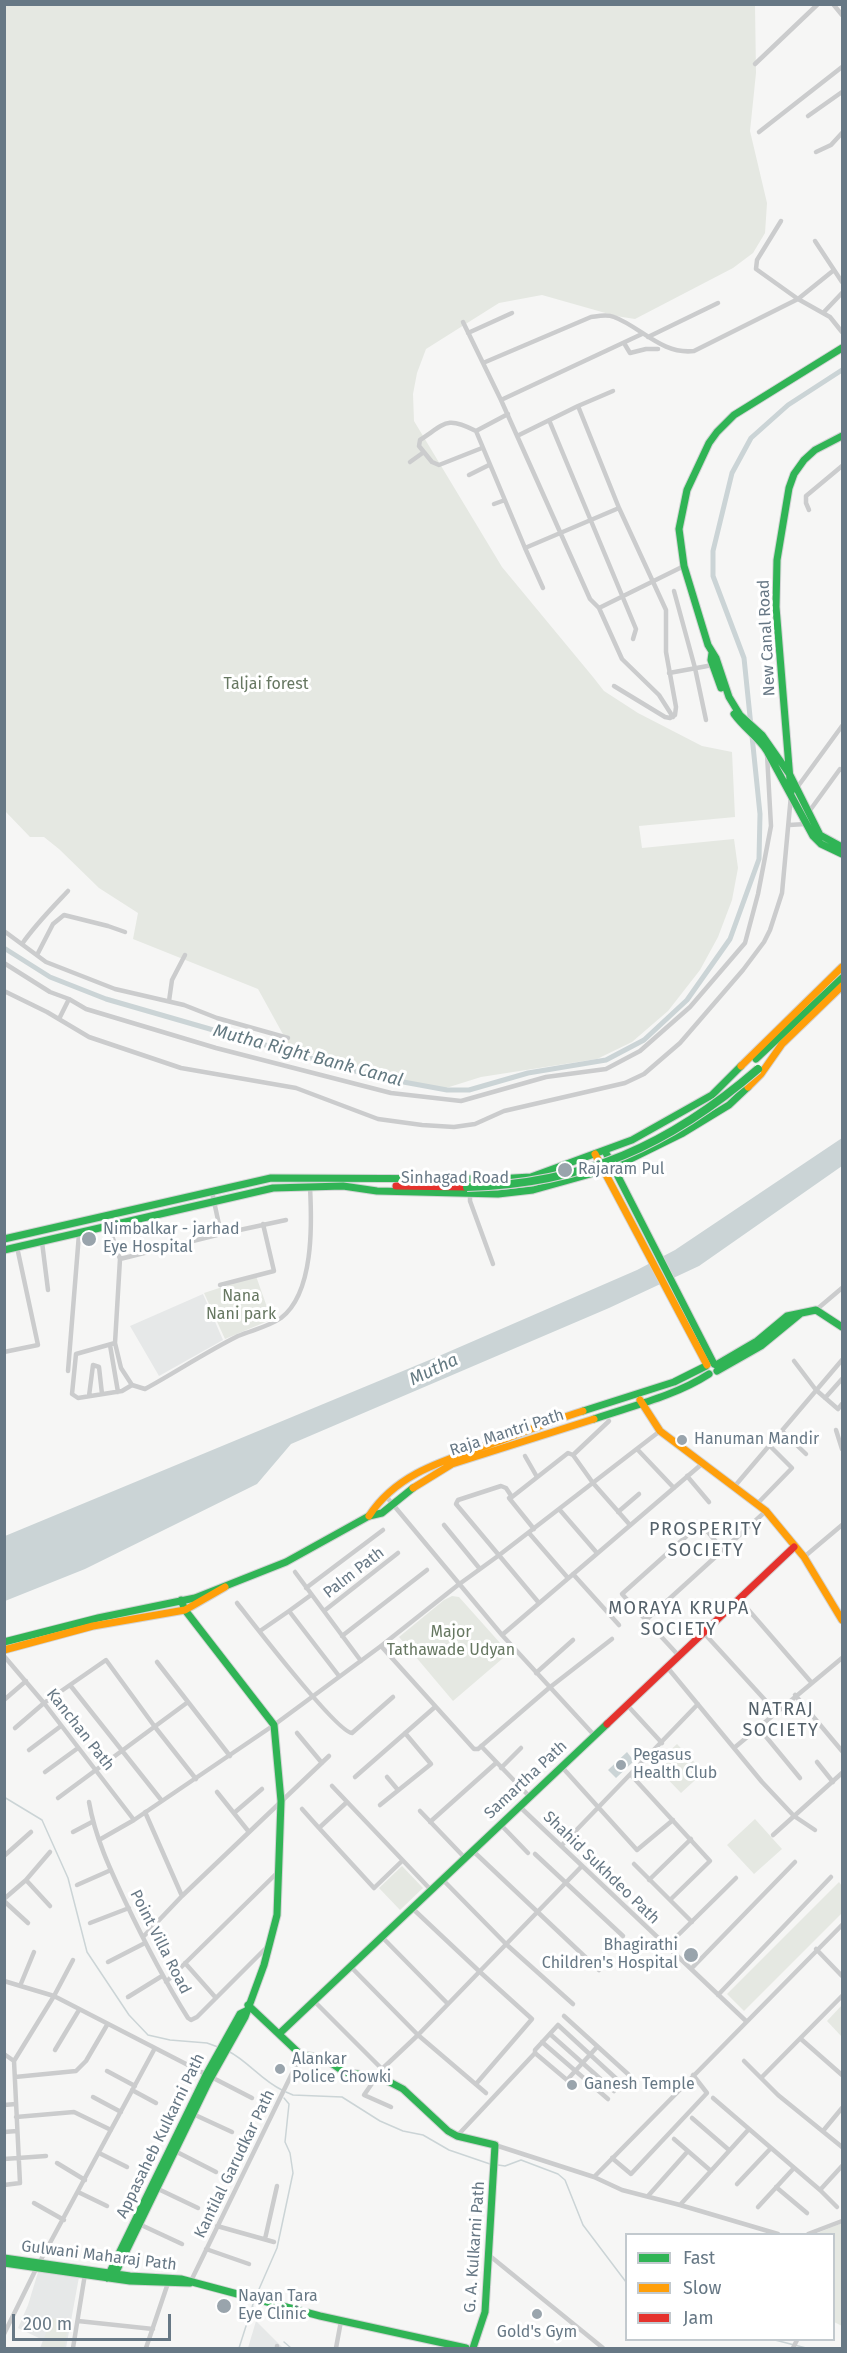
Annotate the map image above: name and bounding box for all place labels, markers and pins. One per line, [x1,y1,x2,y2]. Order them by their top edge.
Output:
place label: Rajaram Pul [578,1160,664,1180]
marker: Rajaram Pul [556,1161,574,1179]
place label: Nimbalkar - jarhad Eye Hospital [103,1220,239,1258]
marker: Nimbalkar - jarhad Eye Hospital [80,1230,98,1248]
place label: Hanuman Mandir [694,1430,819,1450]
marker: Hanuman Mandir [675,1433,689,1447]
place label: Pegasus Health Club [633,1746,717,1784]
marker: Pegasus Health Club [614,1758,628,1772]
place label: Bhagirathi Children's Hospital [542,1936,678,1974]
marker: Bhagirathi Children's Hospital [682,1946,700,1964]
place label: Alankar Police Chowki [292,2050,391,2088]
marker: Alankar Police Chowki [273,2062,287,2076]
place label: Ganesh Temple [584,2075,695,2095]
marker: Ganesh Temple [565,2078,579,2092]
place label: Nayan Tara Eye Clinic [238,2287,318,2325]
marker: Nayan Tara Eye Clinic [215,2297,233,2315]
marker: Gold's Gym [530,2307,544,2321]
place label: Gold's Gym [497,2323,577,2343]

